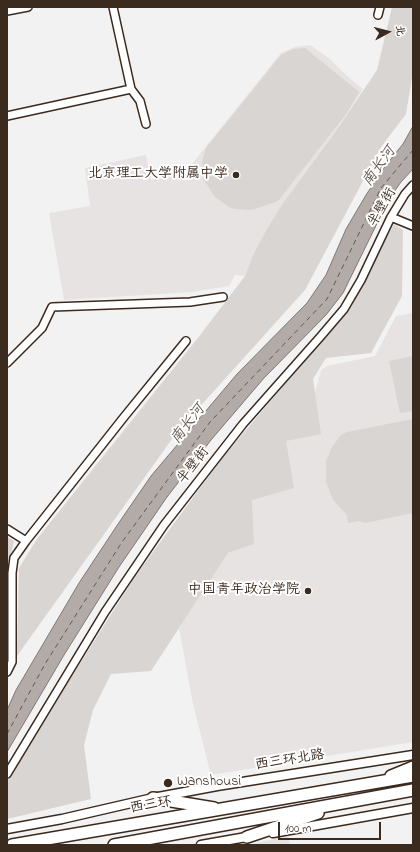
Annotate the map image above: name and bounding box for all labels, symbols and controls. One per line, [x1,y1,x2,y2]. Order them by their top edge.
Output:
north arrow [368,12,408,52]
text: 北 [391,24,409,37]
water label: 南长河 [359,144,401,190]
place label: 北京理工大学附属中学 [88,167,228,183]
marker: 北京理工大学附属中学 [231,170,241,180]
street label: 半壁街 [365,186,401,230]
water label: 南长河 [168,402,210,448]
street label: 半壁街 [174,444,214,488]
place label: 中国青年政治学院 [188,583,300,599]
marker: 中国青年政治学院 [303,586,313,596]
street label: 西三环北路 [254,747,326,775]
place label: Wanshousi [177,775,241,791]
marker: Wanshousi [162,777,174,789]
street label: 西三环 [129,794,173,818]
scale bar [280,814,383,840]
text: 100 m [285,820,312,838]

